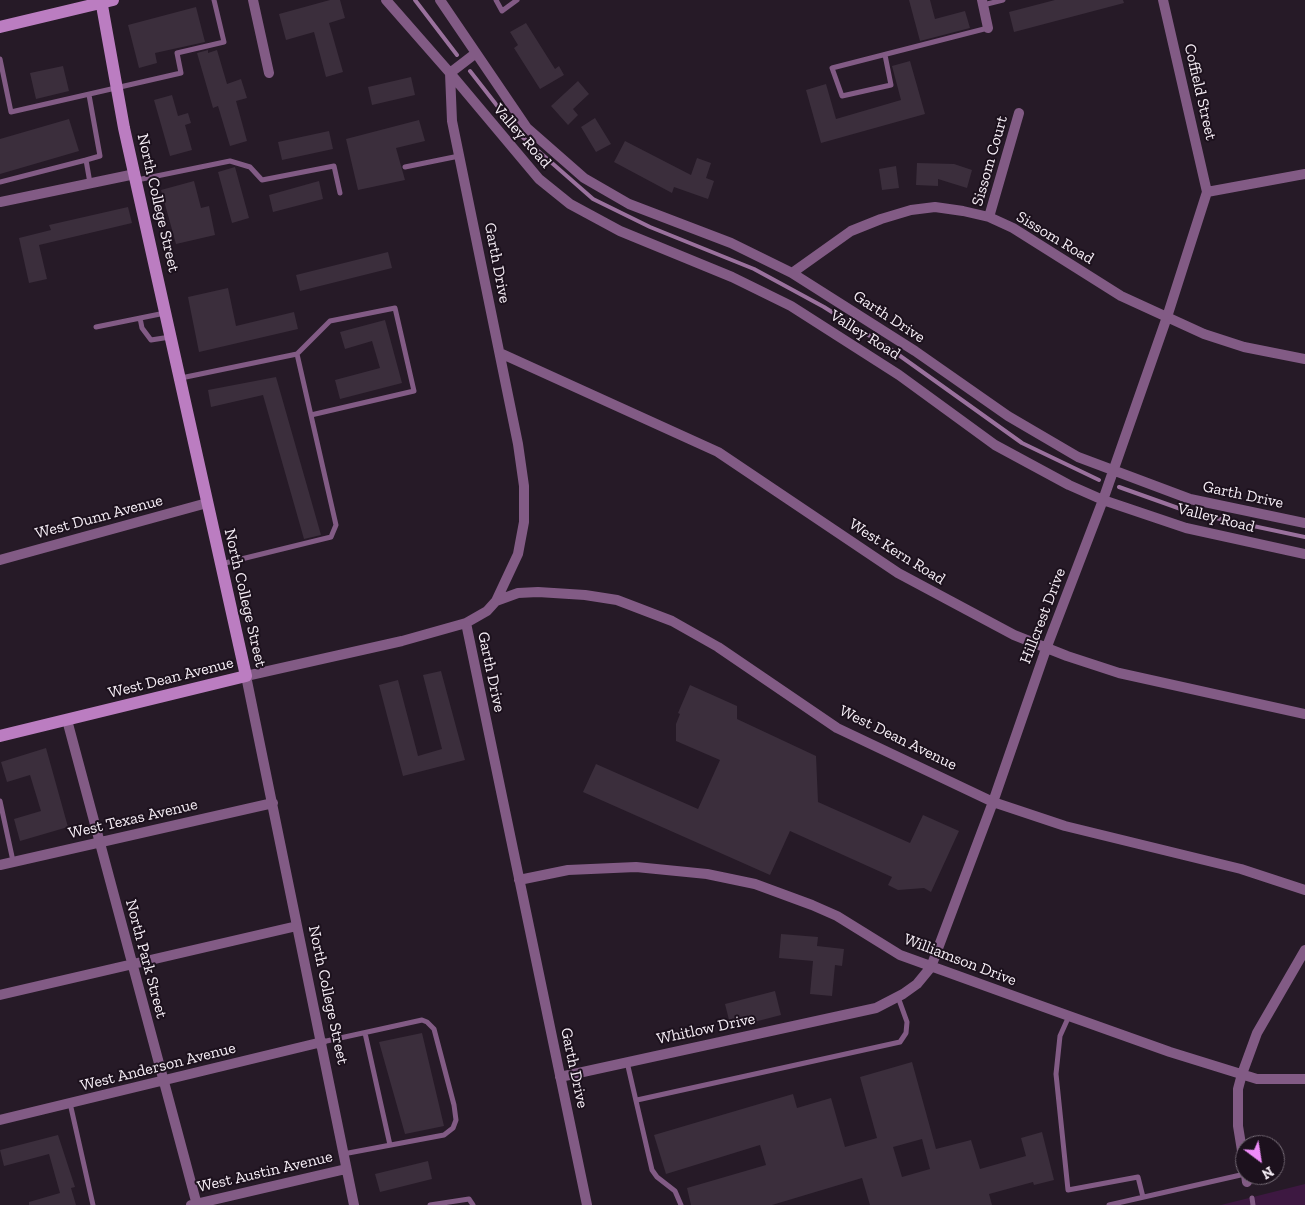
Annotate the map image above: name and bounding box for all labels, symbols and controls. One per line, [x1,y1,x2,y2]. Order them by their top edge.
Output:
street label: Coffield Street [1180,42,1220,142]
street label: Valley Road [489,100,555,172]
street label: Sissom Court [968,114,1012,208]
street label: North College Street [133,132,183,274]
street label: Sissom Road [1013,207,1097,269]
street label: Garth Drive [480,221,514,305]
street label: Garth Drive [850,287,928,347]
street label: Valley Road [826,306,904,364]
street label: Garth Drive [1201,477,1285,513]
street label: West Dunn Avenue [33,491,165,543]
street label: Valley Road [1175,499,1257,537]
street label: West Kern Road [845,515,949,589]
street label: North College Street [220,527,270,669]
street label: Hillcrest Drive [1016,565,1070,667]
street label: Garth Drive [473,630,509,714]
street label: West Dean Avenue [106,653,236,703]
street label: West Dean Avenue [836,701,960,775]
street label: West Texas Avenue [67,795,199,843]
street label: North Park Street [121,897,171,1021]
street label: North College Street [304,924,352,1066]
street label: Williamson Drive [901,930,1019,990]
street label: Whitlow Drive [655,1009,757,1049]
street label: Garth Drive [556,1026,592,1110]
street label: West Anderson Avenue [78,1038,238,1096]
north arrow [1235,1135,1285,1185]
street label: West Austin Avenue [195,1147,335,1197]
text: N [1259,1162,1276,1182]

